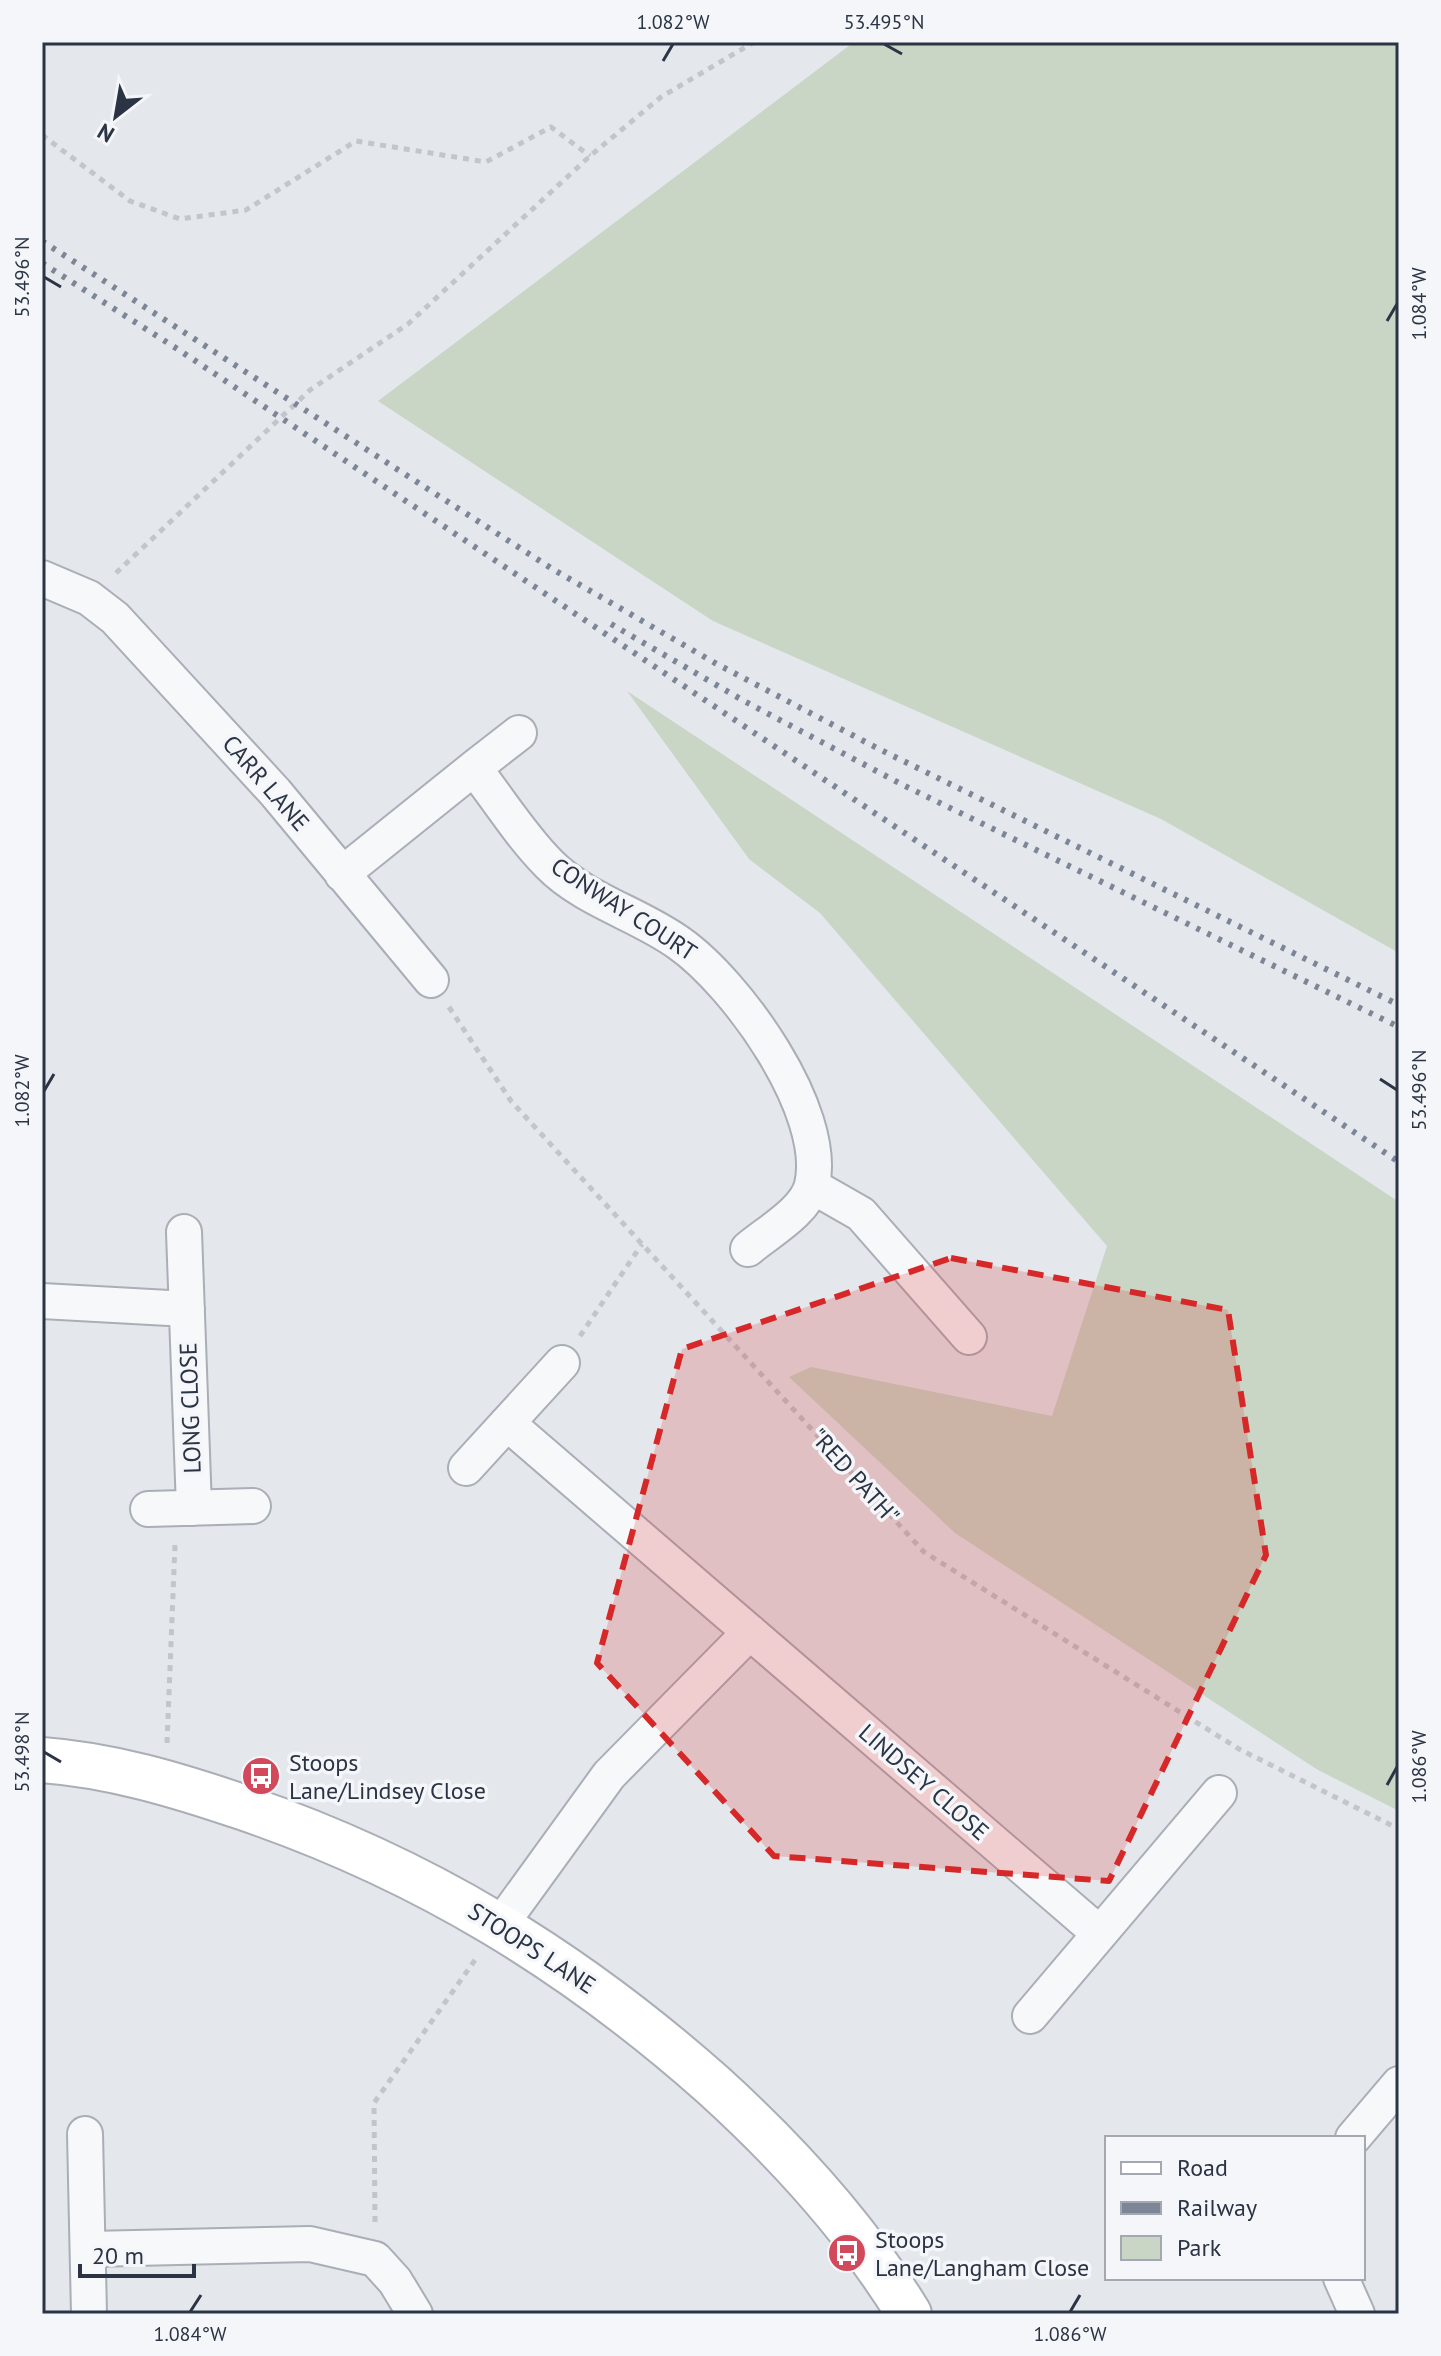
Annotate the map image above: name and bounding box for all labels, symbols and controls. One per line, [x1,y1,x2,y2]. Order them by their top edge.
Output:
text: 1.082°W [637,9,710,35]
text: 53.495°N [844,9,924,35]
north arrow [76,76,156,156]
text: N [92,117,119,149]
text: 53.496°N [9,237,35,317]
text: 1.084°W [1406,267,1432,340]
street label: CARR LANE [216,728,316,838]
street label: CONWAY COURT [545,850,703,968]
text: 53.496°N [1406,1050,1432,1130]
text: 1.082°W [9,1054,35,1127]
street label: LONG CLOSE [172,1342,208,1474]
street label: "RED PATH" [804,1421,906,1531]
text: 53.498°N [9,1712,35,1792]
street label: LINDSEY CLOSE [852,1717,996,1847]
text: 1.086°W [1406,1730,1432,1803]
place label: Stoops Lane/Lindsey Close [289,1747,486,1806]
bus stop icon: Stoops Lane/Lindsey Close [240,1755,282,1797]
street label: STOOPS LANE [462,1895,602,2001]
legend [1105,2136,1365,2280]
text: Road [1177,2152,1228,2183]
text: Railway [1177,2192,1257,2223]
place label: Stoops Lane/Langham Close [875,2224,1089,2283]
scale bar [80,2228,194,2278]
bus stop icon: Stoops Lane/Langham Close [826,2232,868,2274]
text: Park [1177,2232,1222,2263]
text: 20 m [92,2240,144,2271]
text: 1.084°W [154,2321,227,2347]
text: 1.086°W [1034,2321,1107,2347]

